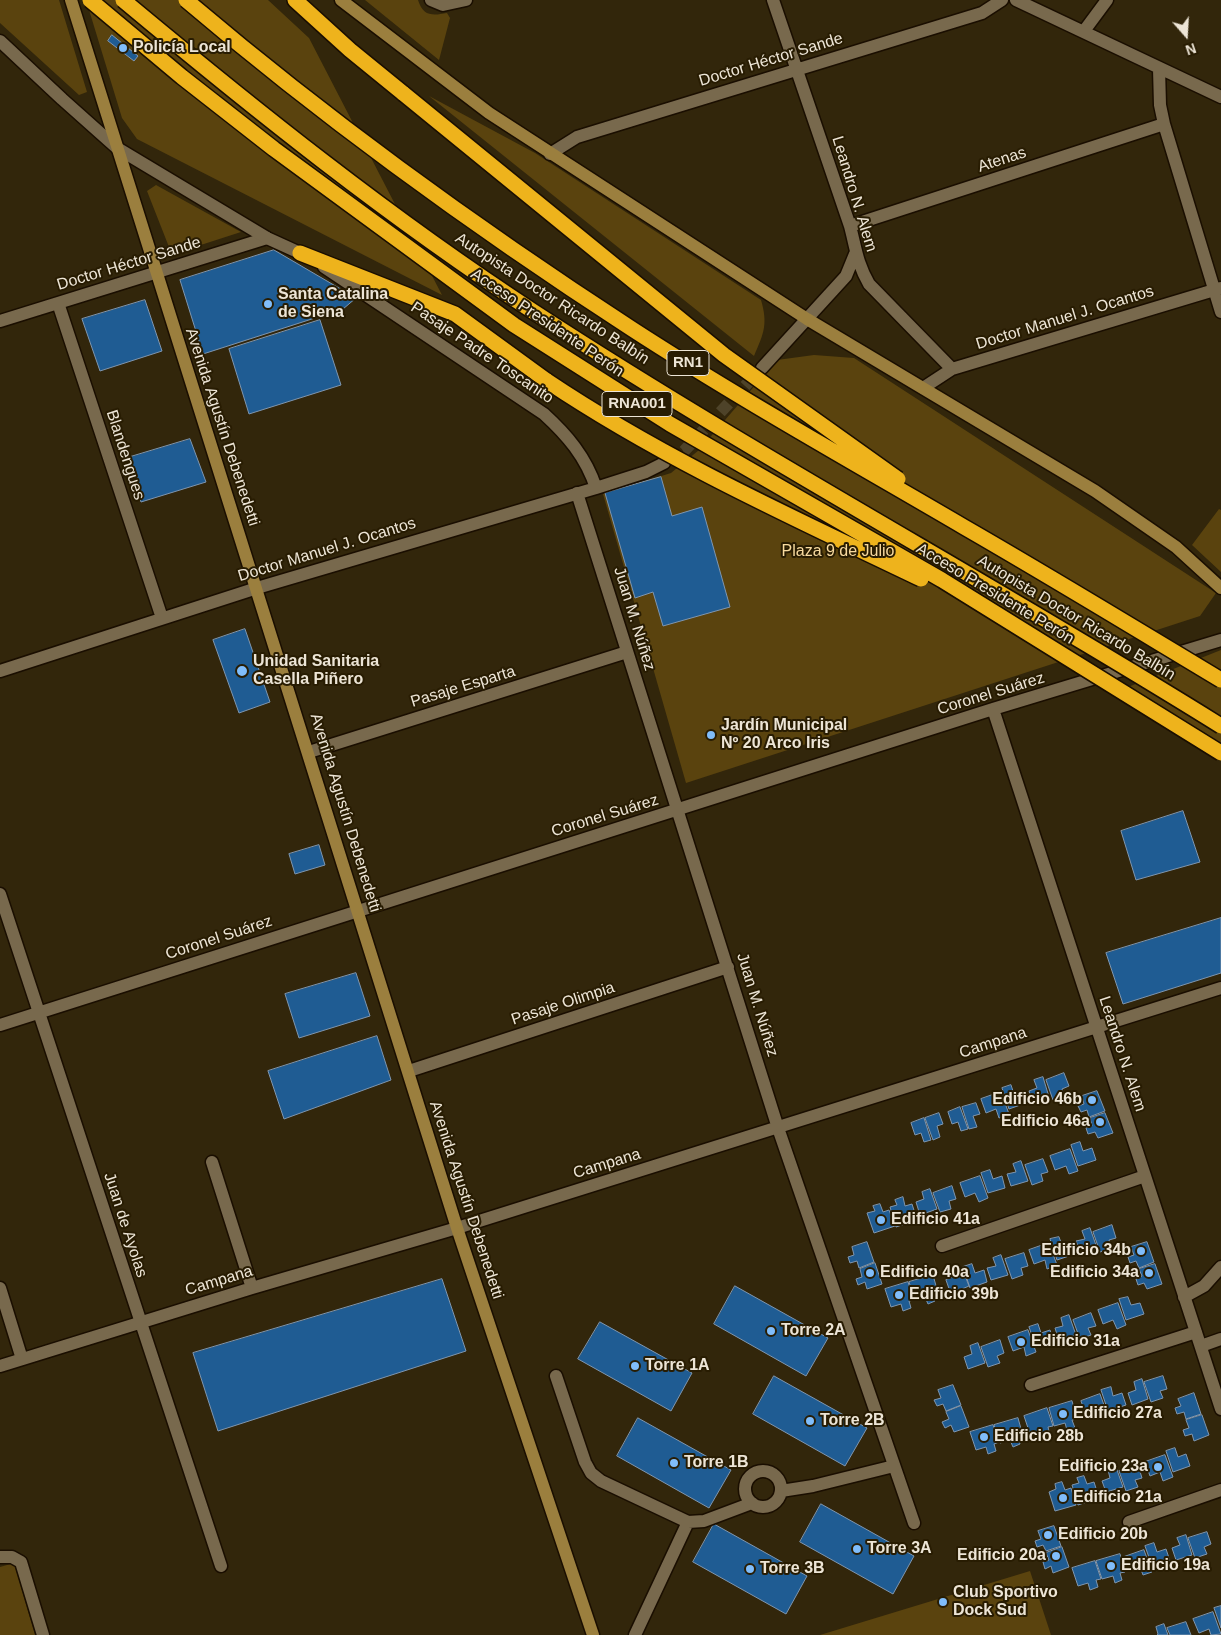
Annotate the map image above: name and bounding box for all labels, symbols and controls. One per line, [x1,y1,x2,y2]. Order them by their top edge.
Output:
north arrow [1161,10,1211,60]
street label: Doctor Héctor Sande [697,29,845,91]
place label: Policía Local [133,38,231,58]
text: N [1183,40,1198,58]
marker: Policía Local [117,42,129,54]
street label: Leandro N. Alem [827,134,881,254]
street label: Atenas [975,143,1029,177]
street label: Autopista Doctor Ricardo Balbín [451,229,653,369]
street label: Doctor Héctor Sande [55,233,203,295]
street label: Acceso Presidente Perón [467,265,627,381]
street label: Doctor Manuel J. Ocantos [974,282,1156,354]
place label: Santa Catalina de Siena [278,285,388,323]
marker: Santa Catalina de Siena [262,298,274,310]
street label: Pasaje Padre Toscanito [407,298,557,408]
street label: Avenida Agustín Debenedetti [181,326,263,528]
road number: RN1 [667,350,709,376]
road number: RNA001 [602,392,672,416]
street label: Blandengues [101,408,149,502]
street label: Doctor Manuel J. Ocantos [236,514,418,586]
street label: Acceso Presidente Perón [913,539,1077,649]
park label: Plaza 9 de Julio [782,542,894,562]
street label: Autopista Doctor Ricardo Balbín [973,551,1179,685]
street label: Juan M. Núñez [609,565,659,673]
place label: Unidad Sanitaria Casella Piñero [253,652,379,690]
street label: Pasaje Esparta [408,662,518,712]
marker: Unidad Sanitaria Casella Piñero [235,664,249,678]
street label: Coronel Suárez [935,669,1047,719]
street label: Avenida Agustín Debenedetti [306,711,384,915]
place label: Jardín Municipal Nº 20 Arco Iris [721,716,847,754]
marker: Jardín Municipal Nº 20 Arco Iris [705,729,717,741]
street label: Coronel Suárez [549,791,661,841]
street label: Coronel Suárez [163,912,275,964]
street label: Juan M. Núñez [732,951,782,1059]
street label: Pasaje Olimpia [509,978,617,1030]
street label: Leandro N. Alem [1094,994,1150,1114]
street label: Campana [957,1023,1029,1063]
place label: Edificio 46b [992,1090,1082,1110]
marker: Edificio 46b [1086,1094,1098,1106]
street label: Avenida Agustín Debenedetti [425,1099,507,1301]
place label: Edificio 46a [1001,1112,1090,1132]
marker: Edificio 46a [1094,1116,1106,1128]
street label: Campana [571,1145,643,1183]
street label: Juan de Ayolas [99,1170,151,1280]
place label: Edificio 41a [891,1210,980,1230]
marker: Edificio 41a [875,1214,887,1226]
place label: Edificio 34b [1041,1241,1131,1261]
marker: Edificio 34b [1135,1245,1147,1257]
street label: Campana [183,1262,255,1300]
place label: Edificio 40a [880,1263,969,1283]
place label: Edificio 34a [1050,1263,1139,1283]
marker: Edificio 40a [864,1267,876,1279]
marker: Edificio 34a [1143,1267,1155,1279]
place label: Edificio 39b [909,1285,999,1305]
marker: Edificio 39b [893,1289,905,1301]
place label: Torre 2A [781,1321,846,1341]
marker: Torre 2A [765,1325,777,1337]
place label: Edificio 31a [1031,1332,1120,1352]
marker: Edificio 31a [1015,1336,1027,1348]
place label: Torre 1A [645,1356,710,1376]
marker: Torre 1A [629,1360,641,1372]
place label: Edificio 27a [1073,1404,1162,1424]
marker: Edificio 27a [1057,1408,1069,1420]
place label: Torre 2B [820,1411,885,1431]
marker: Torre 2B [804,1415,816,1427]
place label: Edificio 28b [994,1427,1084,1447]
marker: Edificio 28b [978,1431,990,1443]
place label: Torre 1B [684,1453,749,1473]
marker: Torre 1B [668,1457,680,1469]
place label: Edificio 23a [1059,1457,1148,1477]
marker: Edificio 23a [1152,1461,1164,1473]
place label: Edificio 21a [1073,1488,1162,1508]
marker: Edificio 21a [1057,1492,1069,1504]
place label: Edificio 20b [1058,1525,1148,1545]
marker: Edificio 20b [1042,1529,1054,1541]
place label: Torre 3A [867,1539,932,1559]
marker: Torre 3A [851,1543,863,1555]
place label: Edificio 20a [957,1546,1046,1566]
marker: Edificio 20a [1050,1550,1062,1562]
place label: Edificio 19a [1121,1556,1210,1576]
place label: Torre 3B [760,1559,825,1579]
marker: Edificio 19a [1105,1560,1117,1572]
marker: Torre 3B [744,1563,756,1575]
place label: Club Sportivo Dock Sud [953,1583,1058,1621]
marker: Club Sportivo Dock Sud [937,1596,949,1608]

